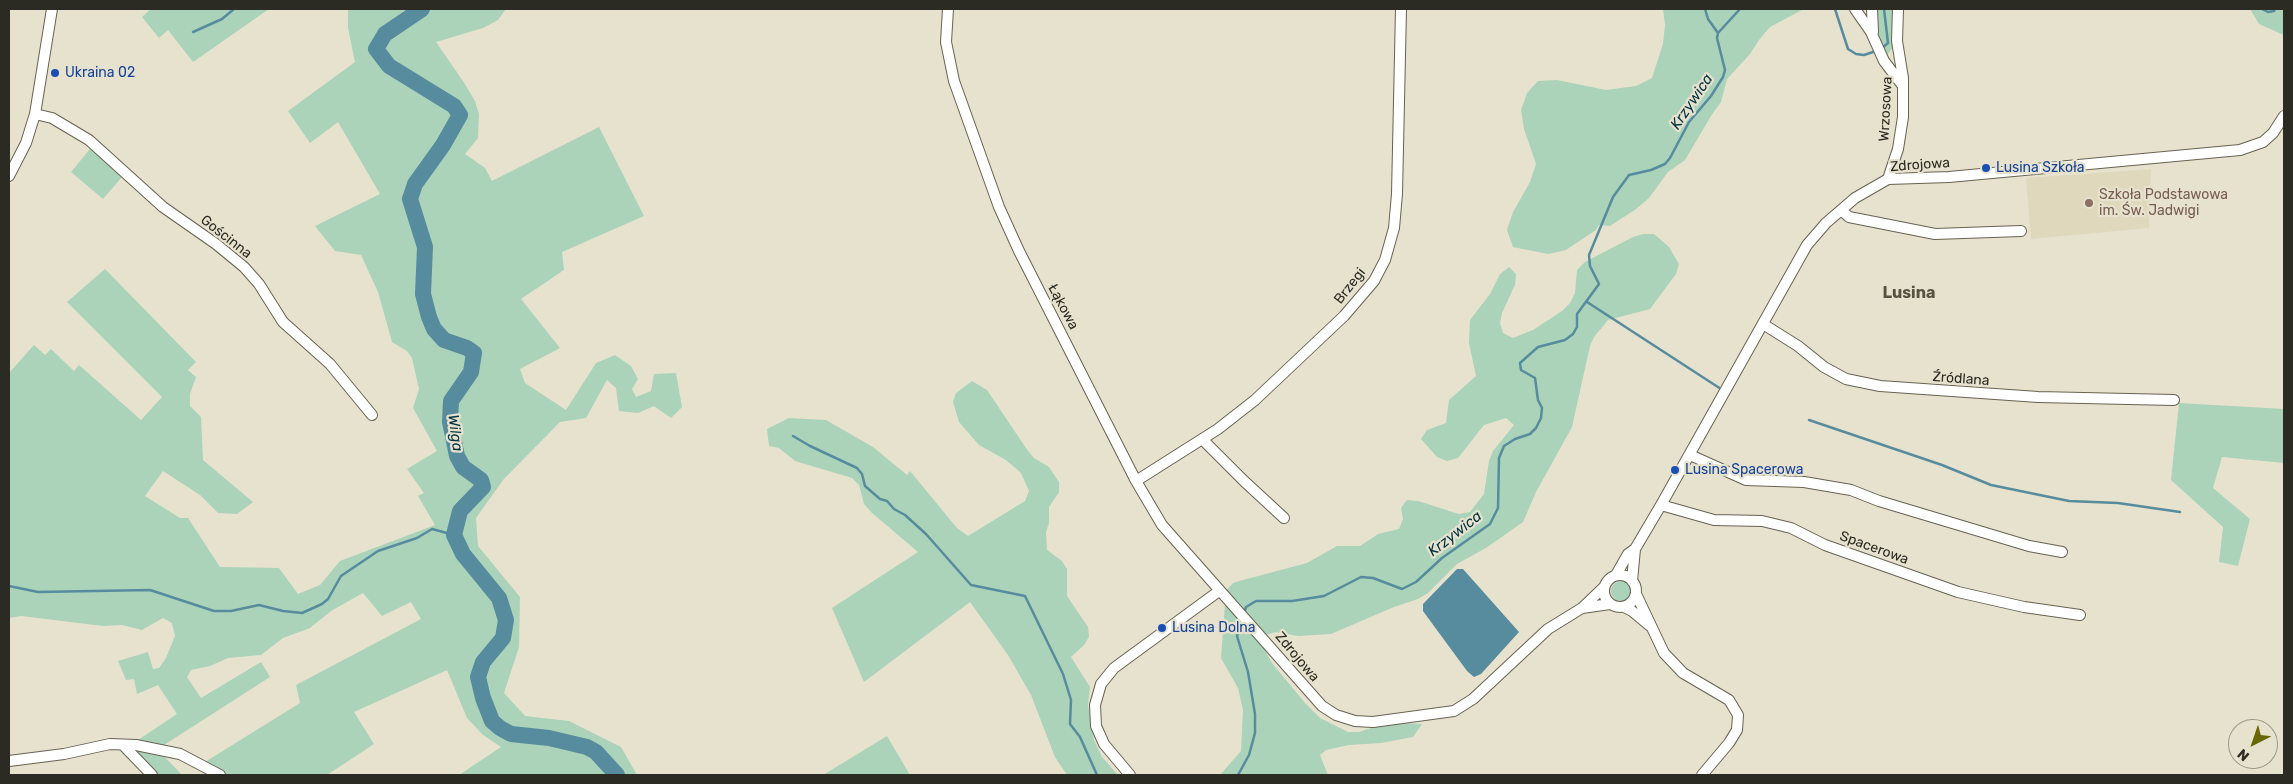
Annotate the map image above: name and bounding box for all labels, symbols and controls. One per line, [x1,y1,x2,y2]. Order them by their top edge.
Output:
place label: Ukraina 02 [65,65,135,81]
marker: Ukraina 02 [49,67,61,79]
water label: Krzywica [1667,71,1717,133]
street label: Wrzosowa [1876,76,1896,142]
street label: Zdrojowa [1890,155,1950,175]
place label: Lusina Szkoła [1996,160,2085,176]
marker: Lusina Szkoła [1980,162,1992,174]
place label: Szkoła Podstawowa im. Św. Jadwigi [2099,187,2228,220]
marker: Szkoła Podstawowa im. Św. Jadwigi [2083,197,2095,209]
street label: Gościnna [197,212,255,262]
street label: Brzegi [1331,265,1369,307]
street label: Łąkowa [1044,281,1082,333]
district label: Lusina [1883,283,1935,303]
street label: Źródlana [1932,369,1990,389]
water label: Wilga [444,413,466,453]
place label: Lusina Spacerowa [1685,462,1803,478]
marker: Lusina Spacerowa [1669,464,1681,476]
water label: Krzywica [1425,507,1485,561]
street label: Spacerowa [1837,528,1911,568]
place label: Lusina Dolna [1172,620,1256,636]
marker: Lusina Dolna [1156,622,1168,634]
street label: Zdrojowa [1271,629,1323,685]
north arrow [2228,719,2278,769]
text: N [2234,745,2253,765]

